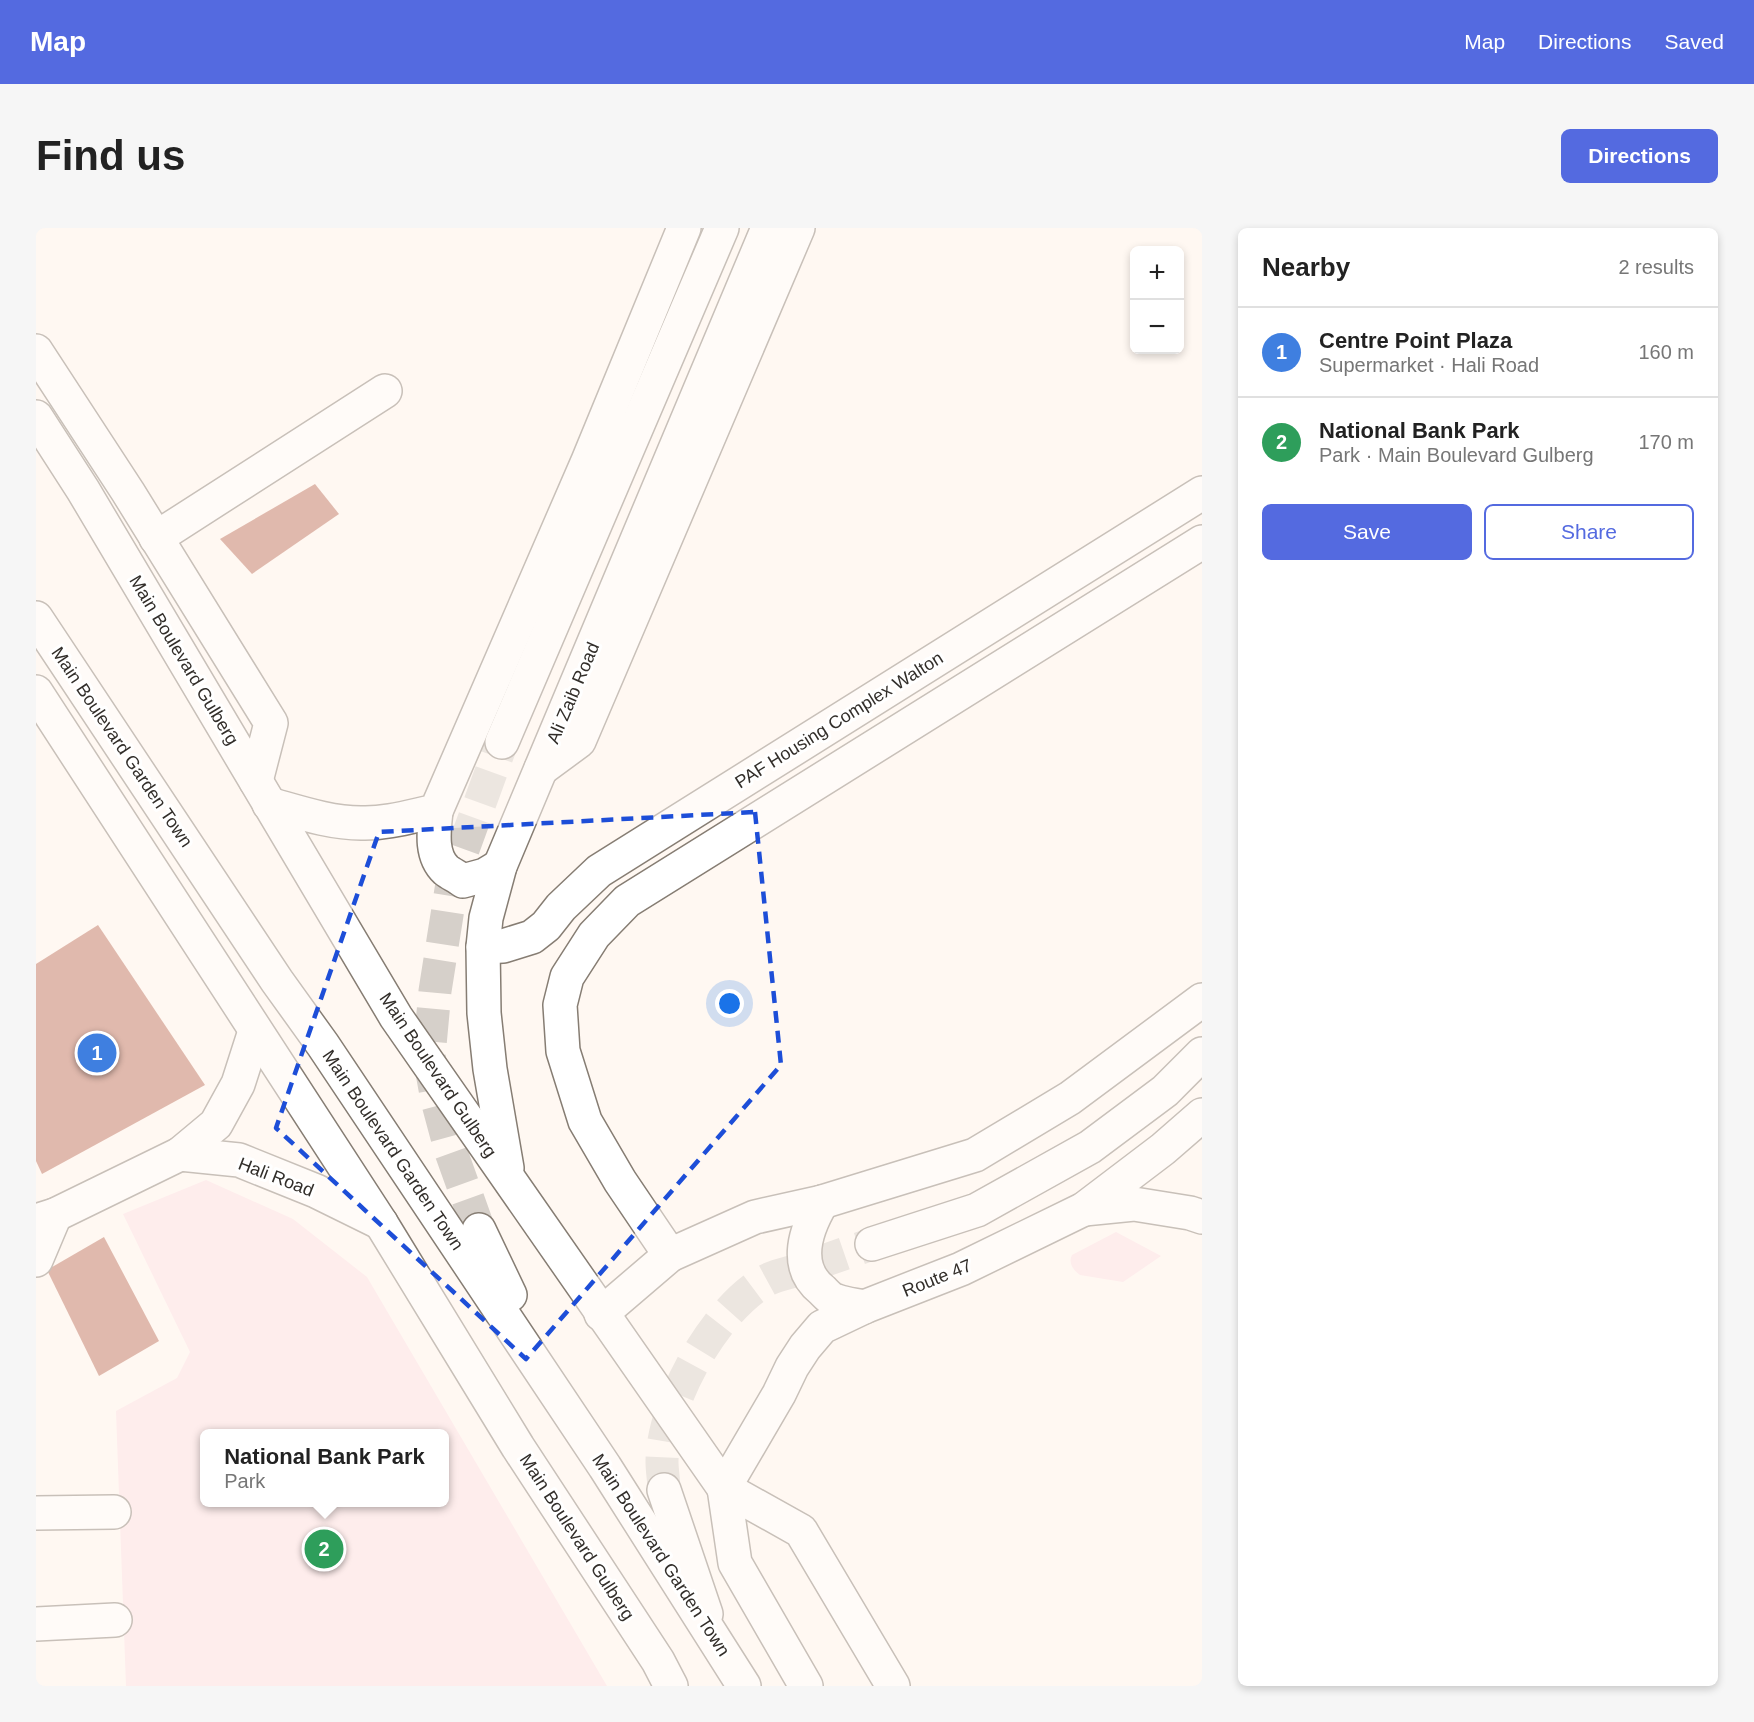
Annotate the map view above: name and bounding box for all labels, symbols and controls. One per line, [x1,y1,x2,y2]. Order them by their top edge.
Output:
text: Map [30,26,86,57]
text: Map [1464,30,1505,53]
text: Directions [1538,30,1631,53]
text: Saved [1664,30,1724,53]
button: Directions [1561,129,1718,183]
text: Find us [36,132,185,179]
map controls [1130,246,1184,354]
button: + [1130,246,1184,300]
text: Nearby [1262,252,1350,282]
text: 2 results [1618,256,1694,278]
button: − [1130,300,1184,354]
text: Centre Point Plaza [1319,328,1512,353]
text: 1 [1276,341,1287,363]
text: 160 m [1638,341,1694,363]
text: Supermarket · Hali Road [1319,354,1539,376]
text: National Bank Park [1319,418,1520,443]
text: 2 [1276,431,1287,453]
text: 170 m [1638,431,1694,453]
text: Park · Main Boulevard Gulberg [1319,444,1594,466]
button: Save [1262,504,1472,560]
button: Share [1484,504,1694,560]
street label: Main Boulevard Gulberg [125,572,243,748]
street label: Ali Zaib Road [543,639,603,747]
street label: Main Boulevard Garden Town [47,643,197,851]
street label: PAF Housing Complex Walton [731,648,947,792]
street label: Main Boulevard Gulberg [375,989,501,1161]
your location [715,989,744,1018]
pin: 1 [78,1030,116,1076]
street label: Main Boulevard Garden Town [318,1046,468,1254]
street label: Hali Road [236,1154,316,1200]
street label: Route 47 [899,1255,975,1301]
popup [200,1429,449,1507]
text: National Bank Park [224,1444,425,1469]
street label: Main Boulevard Gulberg [516,1450,638,1624]
street label: Main Boulevard Garden Town [588,1450,734,1660]
text: Park [224,1470,265,1492]
pin: 2 [304,1526,344,1572]

